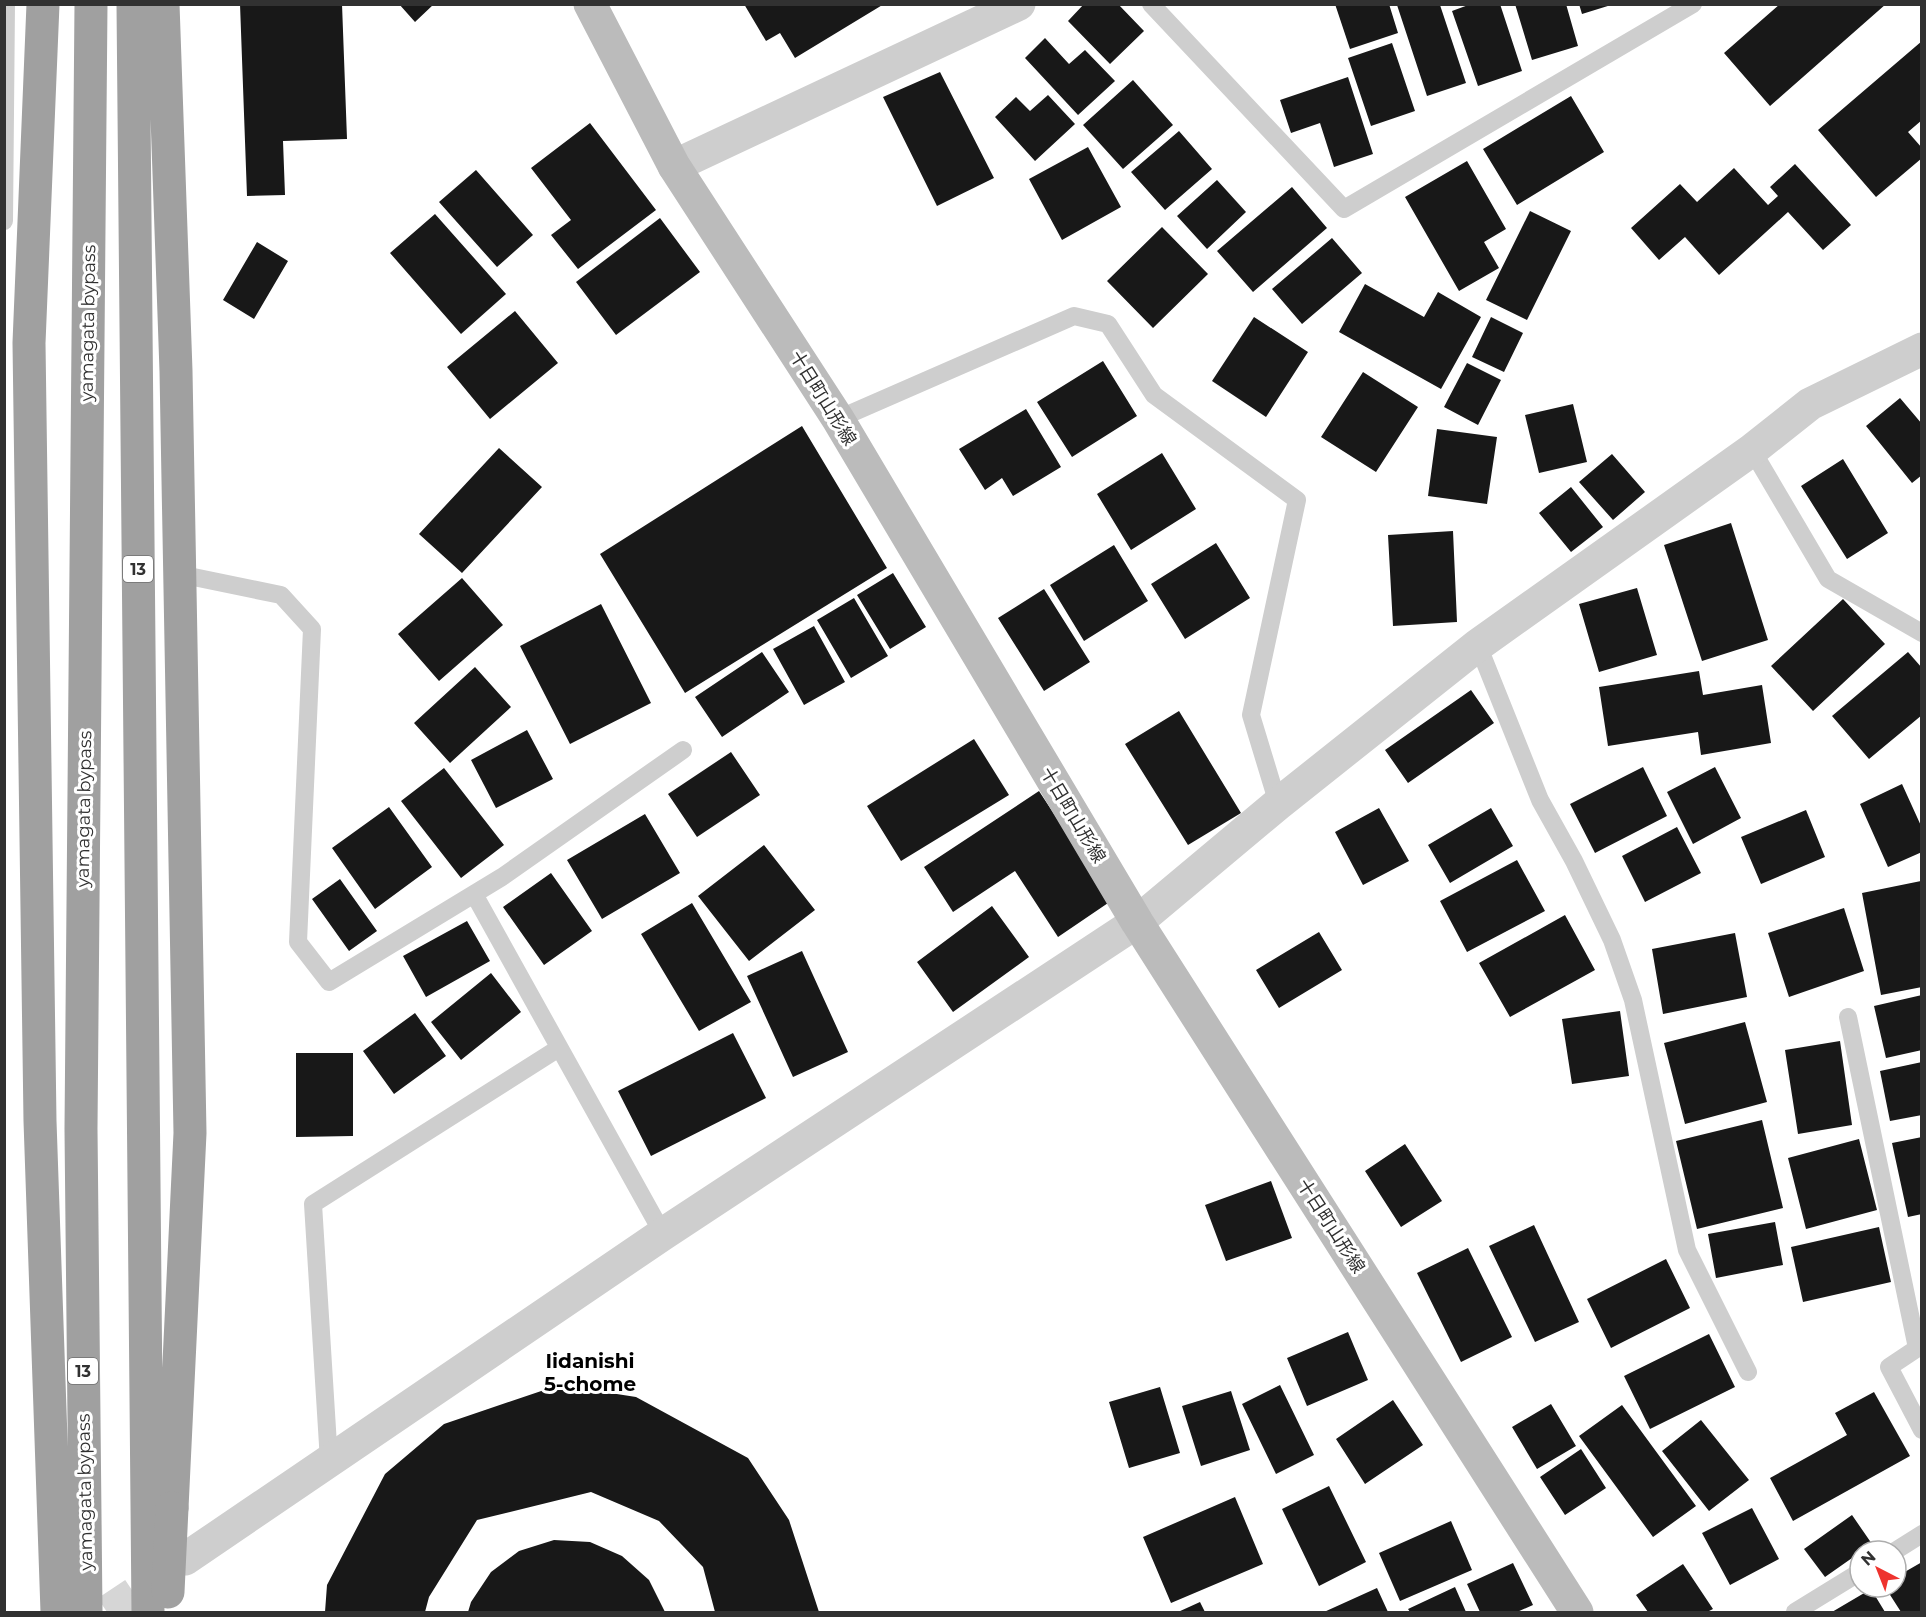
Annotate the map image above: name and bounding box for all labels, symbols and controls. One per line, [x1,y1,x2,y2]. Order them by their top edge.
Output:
street label: yamagata bypass [76,244,100,403]
street label: 十日町山形線 [785,346,861,450]
road number: 13 [123,556,153,582]
street label: yamagata bypass [72,730,96,889]
street label: 十日町山形線 [1036,763,1110,867]
street label: 十日町山形線 [1292,1175,1370,1277]
district label: Iidanishi 5-chome [544,1349,636,1396]
road number: 13 [68,1358,98,1384]
street label: yamagata bypass [73,1413,97,1572]
north arrow [1848,1539,1908,1599]
text: N [1857,1547,1879,1570]

